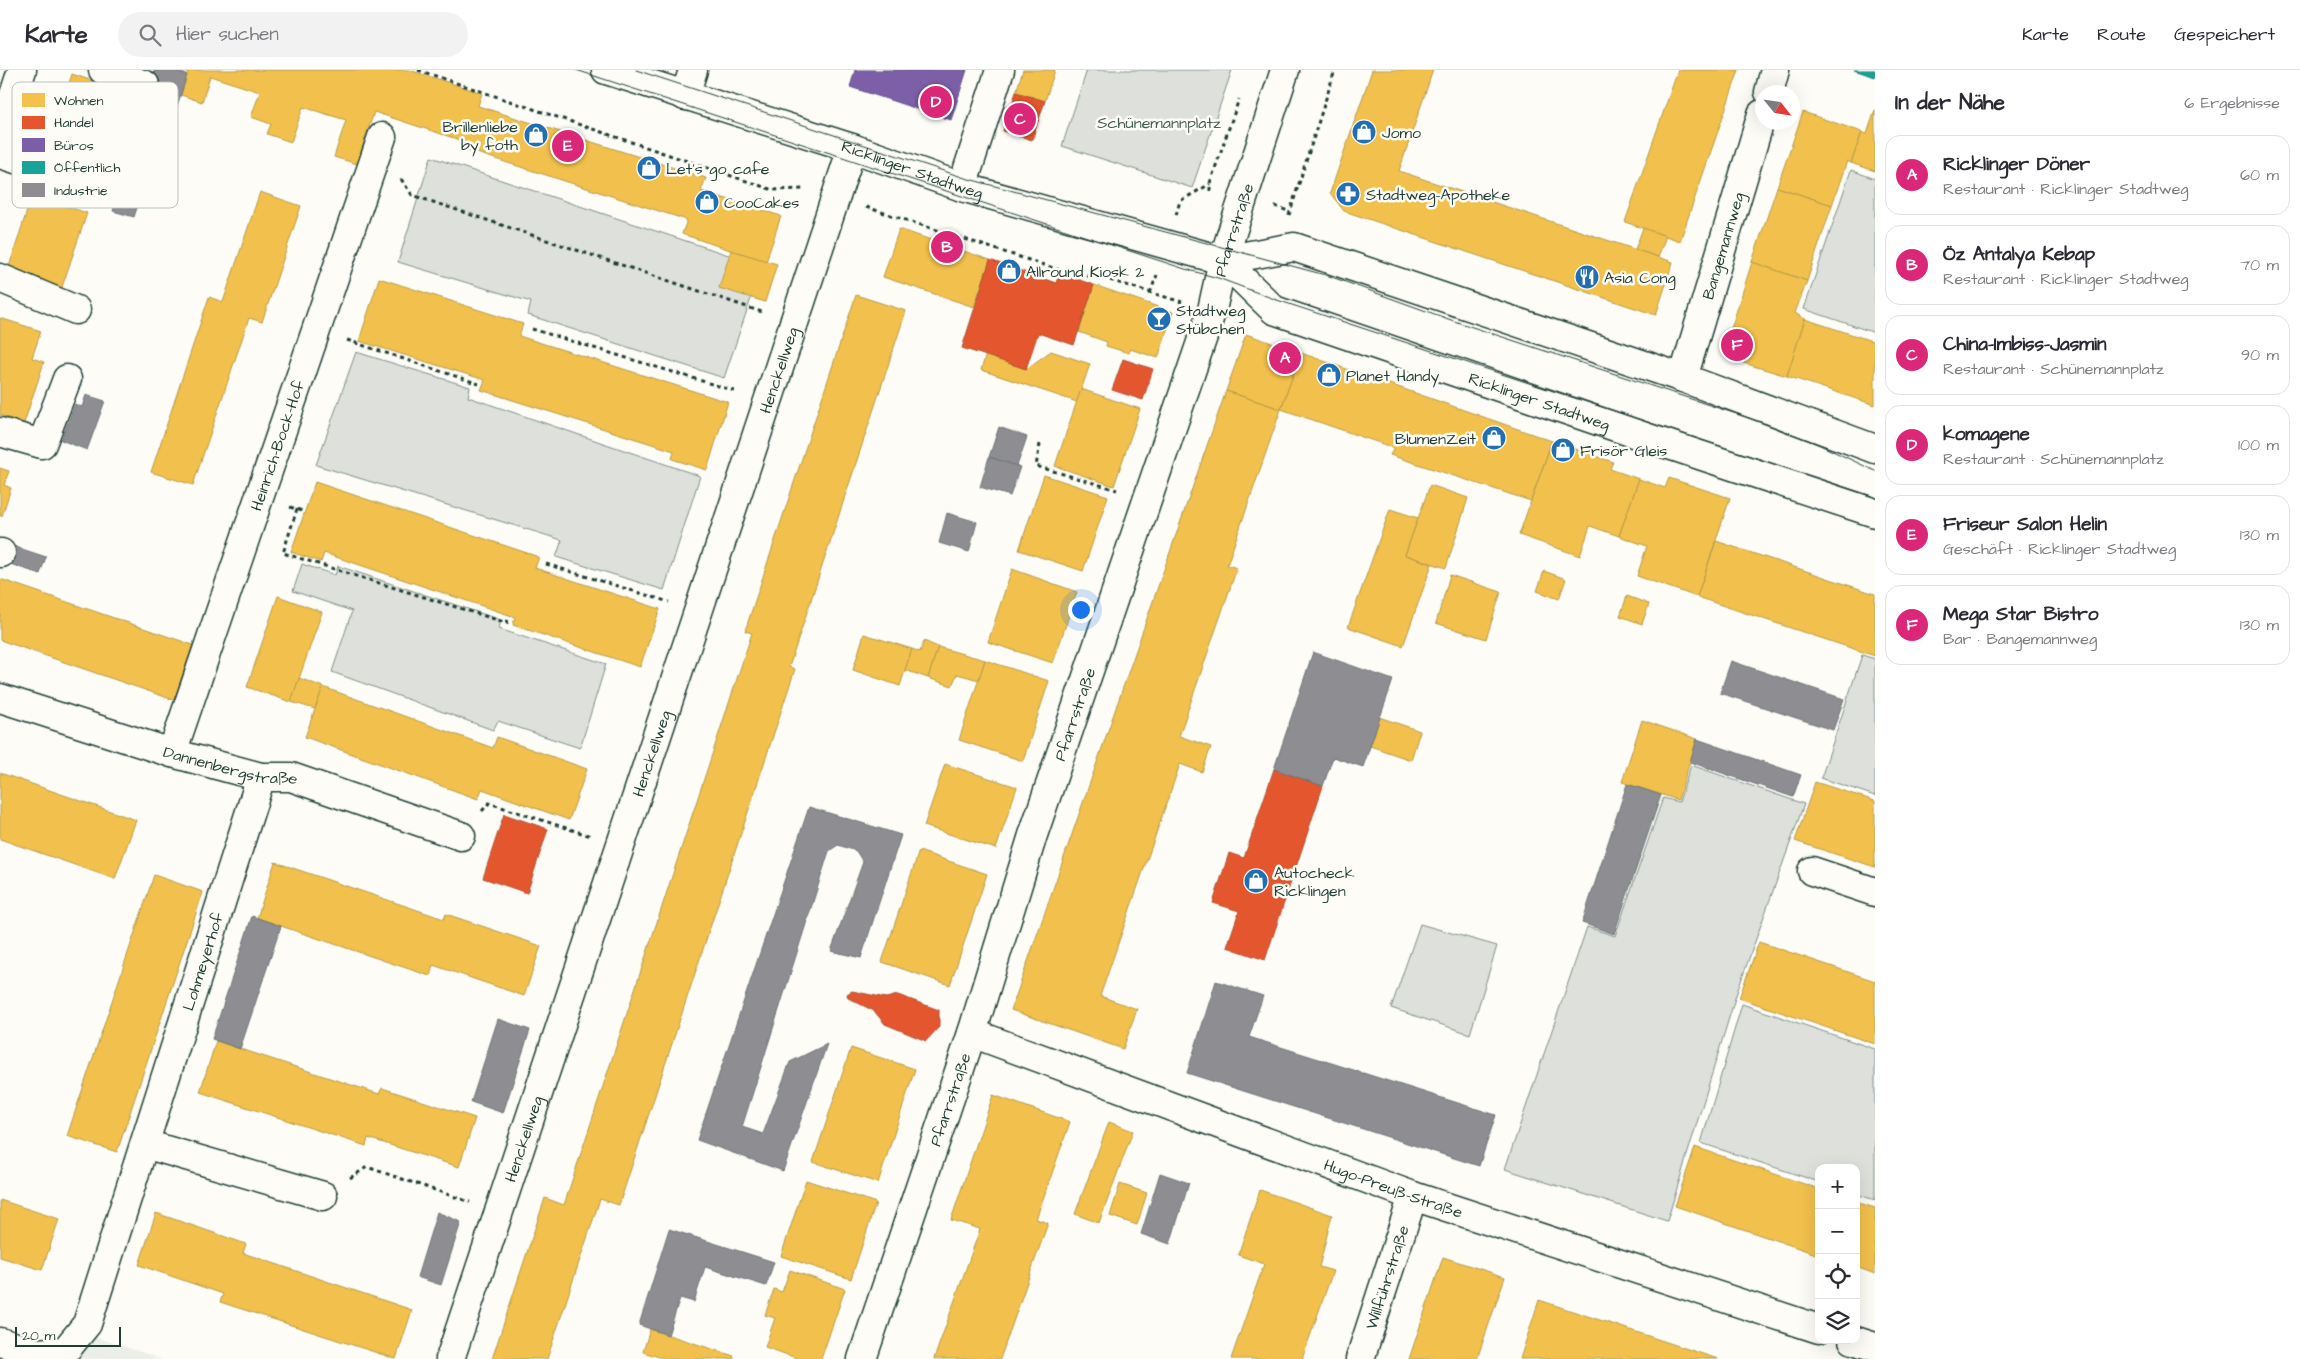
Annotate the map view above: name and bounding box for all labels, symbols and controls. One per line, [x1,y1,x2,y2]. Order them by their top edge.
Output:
search box [118,12,468,57]
text: Karte [25,18,88,52]
icon: search [136,21,164,49]
text: Hier suchen [176,21,279,48]
text: Karte [2022,22,2069,47]
text: Route [2097,22,2146,47]
text: Gespeichert [2174,22,2275,47]
legend [12,82,178,208]
pin: D [920,83,952,121]
north arrow [1755,85,1800,130]
text: In der Nähe [1895,88,2005,117]
text: Wohnen [54,91,104,111]
text: 6 Ergebnisse [2184,92,2280,114]
pin: C [1004,100,1036,138]
park label: Schünemannplatz [1097,112,1221,134]
text: Handel [54,113,94,133]
place label: Brillenliebe by foth [442,116,518,157]
shop icon: Jomo [1351,119,1377,145]
shop icon: Brillenliebe by foth [523,122,549,148]
place label: Jomo [1382,122,1421,144]
pin: E [552,127,584,165]
street label: Ricklinger Stadtweg [839,135,985,205]
text: Büros [54,136,94,156]
text: Ricklinger Döner [1943,151,2090,178]
shop icon: Let's go cafe [636,155,662,181]
text: Öffentlich [54,158,120,178]
place label: Let's go cafe [666,158,770,181]
text: A [1907,164,1917,186]
text: 60 m [2240,164,2279,186]
text: Restaurant · Ricklinger Stadtweg [1943,178,2189,200]
street label: Pfarrstraße [1210,180,1259,279]
text: Industrie [54,181,108,201]
pharmacy icon: Stadtweg-Apotheke [1335,181,1361,207]
place label: Stadtweg-Apotheke [1366,184,1510,207]
shop icon: CooCakes [694,189,720,215]
street label: Bangemannweg [1697,190,1751,302]
place label: CooCakes [724,192,799,214]
pin: B [931,228,963,266]
text: Öz Antalya Kebap [1943,241,2095,268]
text: B [1906,254,1918,276]
text: 70 m [2240,254,2279,276]
shop icon: Allround Kiosk 2 [996,258,1022,284]
place label: Allround Kiosk 2 [1026,261,1144,283]
restaurant icon: Asia Cong [1574,264,1600,290]
place label: Asia Cong [1604,267,1676,290]
text: Restaurant · Ricklinger Stadtweg [1943,268,2189,290]
place label: Stadtweg Stübchen [1176,300,1245,340]
bar icon: Stadtweg Stübchen [1146,306,1172,332]
street label: Henckellweg [755,324,805,416]
pin: F [1721,326,1753,364]
text: China-Imbiss-Jasmin [1943,331,2106,358]
pin: A [1269,339,1301,377]
text: C [1906,344,1918,366]
text: 90 m [2241,344,2279,366]
text: Restaurant · Schünemannplatz [1943,358,2164,380]
shop icon: Planet Handy [1316,362,1342,388]
place label: Planet Handy [1346,365,1439,388]
street label: Ricklinger Stadtweg [1465,367,1613,437]
street label: Heinrich-Bock-Hof [245,377,310,514]
text: komagene [1943,421,2030,448]
shop icon: BlumenZeit [1481,425,1507,451]
place label: BlumenZeit [1395,428,1477,450]
text: D [1907,434,1917,456]
text: 100 m [2238,434,2279,456]
shop icon: Frisör Gleis [1550,437,1576,463]
place label: Frisör Gleis [1580,440,1667,462]
text: Restaurant · Schünemannplatz [1943,448,2164,470]
text: Friseur Salon Helin [1943,511,2107,538]
text: E [1907,524,1917,546]
text: 130 m [2240,524,2279,546]
text: Geschäft · Ricklinger Stadtweg [1943,538,2176,560]
your location [1068,597,1094,623]
text: Mega Star Bistro [1943,601,2099,628]
text: F [1906,614,1918,636]
text: 130 m [2240,614,2279,636]
text: Bar · Bangemannweg [1943,628,2097,650]
street label: Pfarrstraße [1049,665,1101,764]
street label: Henckellweg [627,708,677,800]
street label: Dannenbergstraße [160,741,301,791]
place label: Autocheck Ricklingen [1274,862,1355,903]
shop icon: Autocheck Ricklingen [1243,868,1269,894]
street label: Lohmeyerhof [177,909,229,1014]
street label: Pfarrstraße [925,1050,977,1149]
street label: Henckellweg [499,1093,550,1185]
street label: Hugo-Preuß-Straße [1321,1154,1466,1224]
map controls [1815,1164,1860,1344]
button: + [1815,1164,1860,1209]
button: − [1815,1209,1860,1254]
street label: Willführstraße [1360,1222,1415,1332]
button: locate [1815,1254,1860,1299]
button: layers [1815,1299,1860,1344]
scale bar [15,1324,121,1347]
text: 20 m [22,1326,55,1346]

